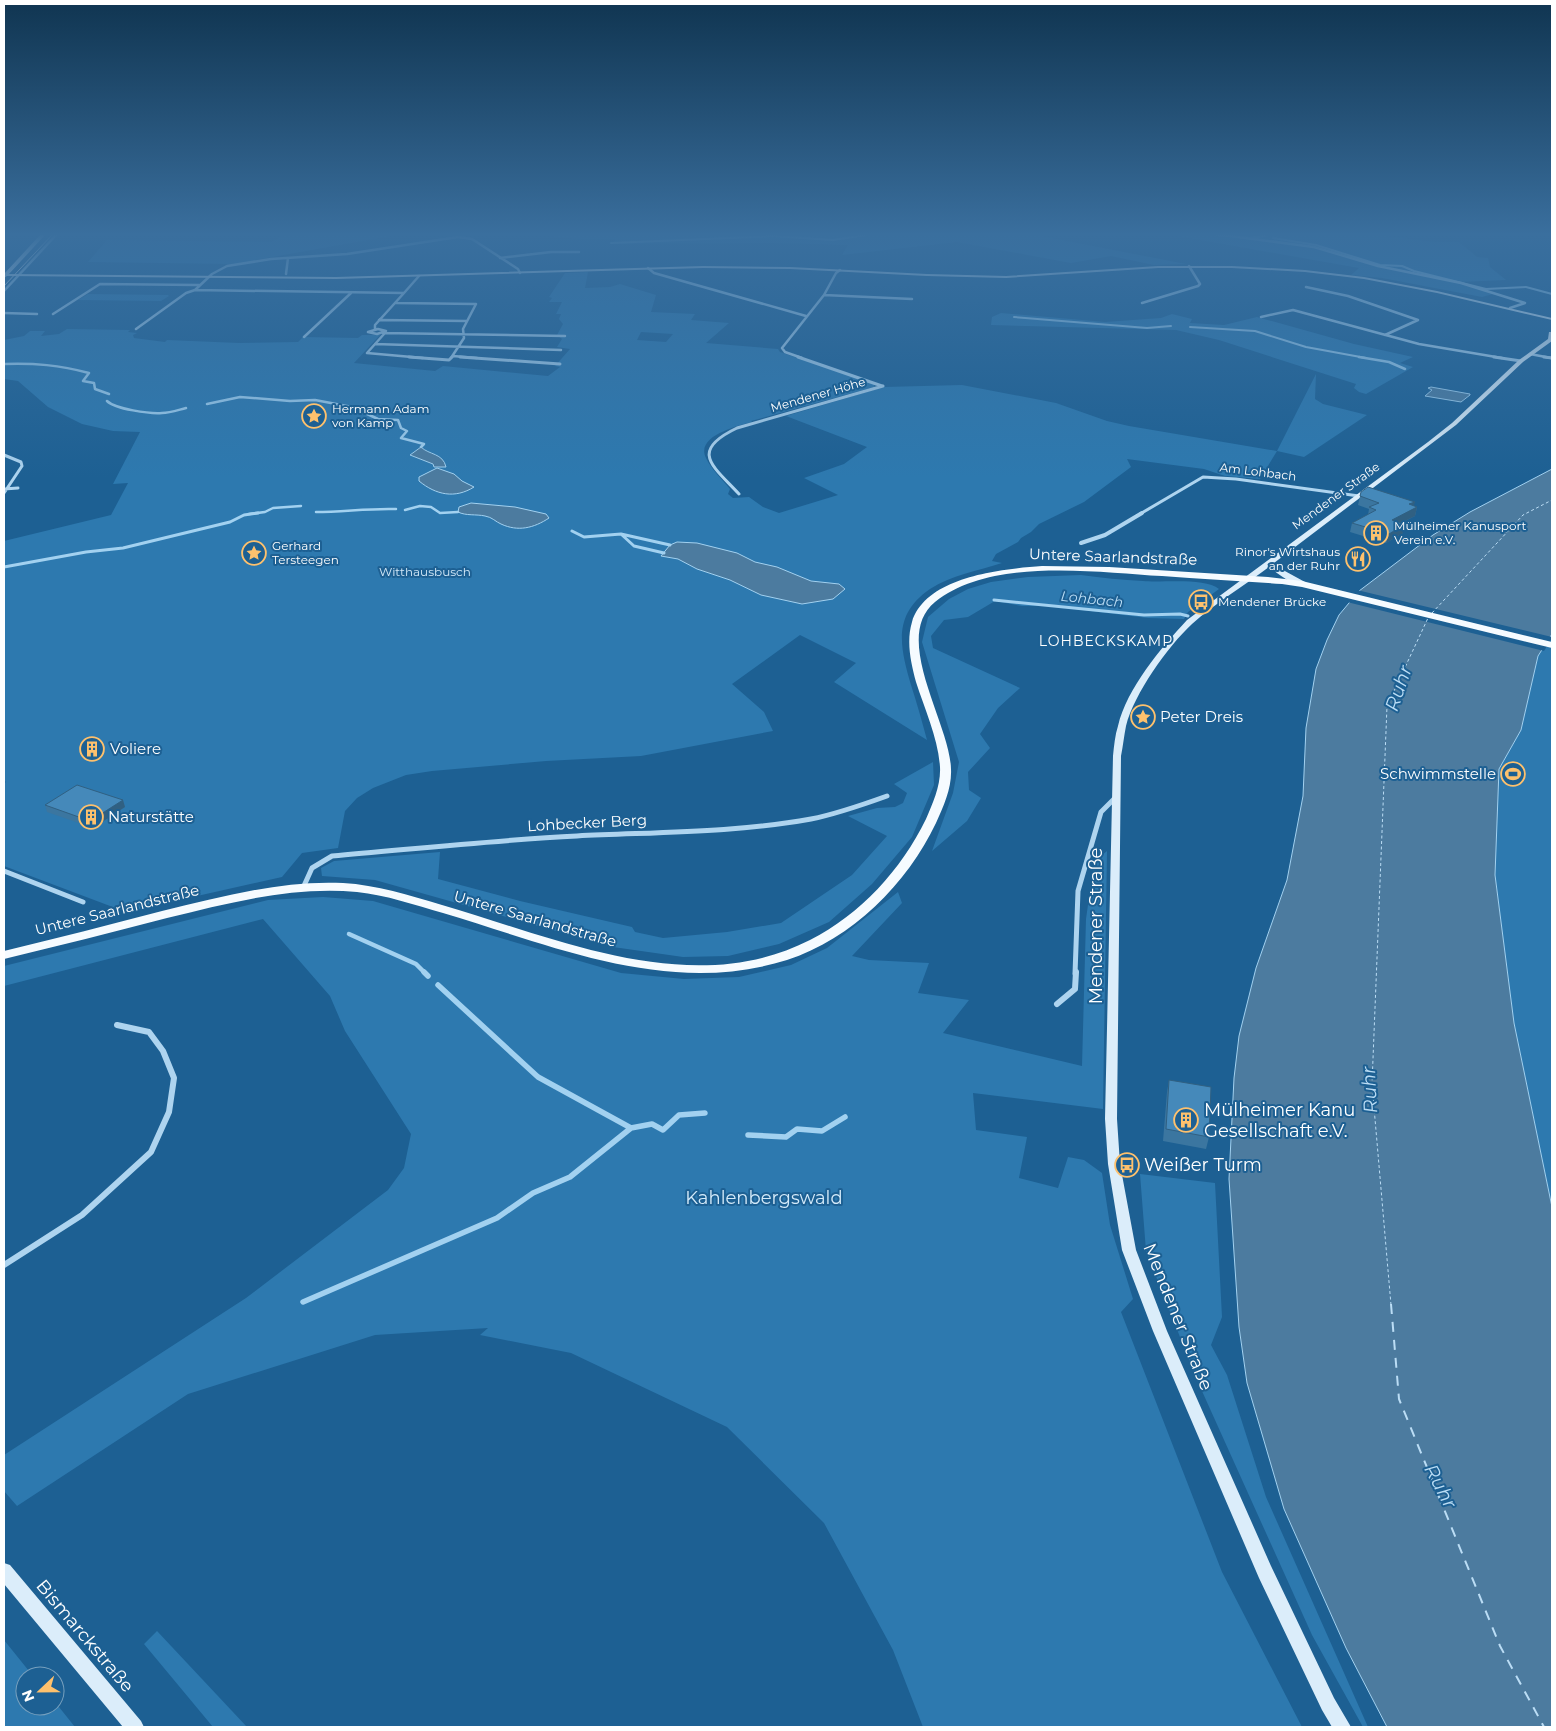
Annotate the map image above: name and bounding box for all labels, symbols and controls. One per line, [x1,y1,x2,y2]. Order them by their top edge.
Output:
street label: Mendener Höhe [769,374,867,415]
place label: Hermann Adam von Kamp [332,401,429,430]
place icon: Hermann Adam von Kamp [301,403,327,429]
street label: Am Lohbach [1219,459,1297,484]
street label: Mendener Straße [1289,459,1382,532]
place label: Mülheimer Kanusport Verein e.V. [1394,518,1526,547]
building icon: Mülheimer Kanusport Verein e.V. [1363,520,1389,546]
place label: Gerhard Tersteegen [272,538,339,567]
place icon: Gerhard Tersteegen [241,540,267,566]
street label: Untere Saarlandstraße [1029,544,1198,569]
place label: Rinor's Wirtshaus an der Ruhr [1235,544,1340,573]
restaurant icon: Rinor's Wirtshaus an der Ruhr [1345,546,1371,572]
park label: Witthausbusch [379,564,471,579]
water label: Lohbach [1060,587,1124,611]
bus stop icon: Mendener Brücke [1188,589,1214,615]
place label: Mendener Brücke [1218,594,1326,609]
district label: LOHBECKSKAMP [1039,632,1173,650]
water label: Ruhr [1380,662,1417,714]
place icon: Peter Dreis [1130,704,1156,730]
place label: Peter Dreis [1160,707,1243,726]
building icon: Voliere [79,736,105,762]
place label: Voliere [110,739,161,758]
sports icon: Schwimmstelle [1500,761,1526,787]
place label: Schwimmstelle [1380,764,1496,783]
building icon: Naturstätte [78,804,104,830]
place label: Naturstätte [108,807,194,826]
street label: Lohbecker Berg [527,810,647,835]
street label: Mendener Straße [1085,848,1107,1004]
street label: Untere Saarlandstraße [33,880,201,939]
street label: Untere Saarlandstraße [452,886,619,951]
water label: Ruhr [1357,1066,1382,1114]
place label: Mülheimer Kanu Gesellschaft e.V. [1204,1099,1355,1142]
building icon: Mülheimer Kanu Gesellschaft e.V. [1173,1107,1199,1133]
bus stop icon: Weißer Turm [1114,1152,1140,1178]
place label: Weißer Turm [1144,1154,1262,1176]
park label: Kahlenbergswald [685,1187,843,1209]
street label: Mendener Straße [1138,1240,1218,1394]
water label: Ruhr [1419,1460,1462,1513]
street label: Bismarckstraße [31,1575,139,1697]
north arrow [15,1666,65,1716]
text: N [17,1687,38,1704]

